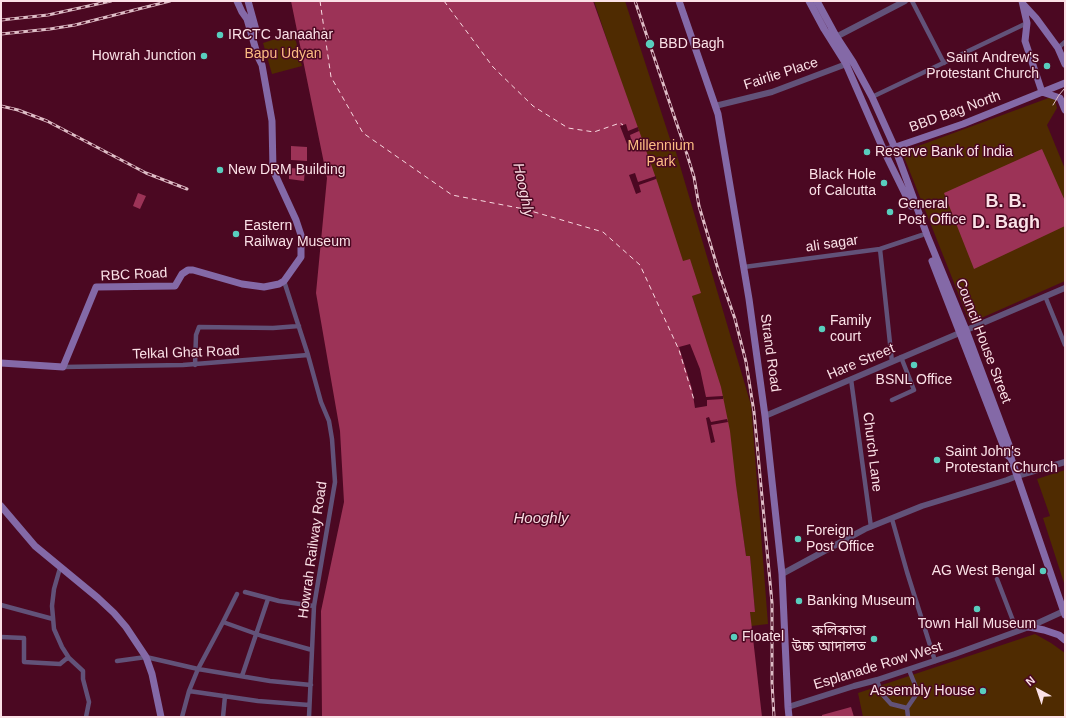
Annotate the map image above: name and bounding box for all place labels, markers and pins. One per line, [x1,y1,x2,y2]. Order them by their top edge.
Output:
place label: IRCTC Janaahar [228,27,333,43]
marker: IRCTC Janaahar [215,30,225,40]
place label: BBD Bagh [659,36,724,52]
marker: BBD Bagh [644,38,656,50]
place label: Howrah Junction [92,48,196,64]
place label: Saint Andrew's Protestant Church [926,50,1039,82]
marker: Howrah Junction [199,51,209,61]
marker: Saint Andrew's Protestant Church [1042,61,1052,71]
place label: Reserve Bank of India [875,144,1013,160]
marker: Reserve Bank of India [862,147,872,157]
place label: New DRM Building [228,162,345,178]
marker: New DRM Building [215,165,225,175]
place label: Black Hole of Calcutta [809,167,876,200]
marker: Black Hole of Calcutta [879,178,889,188]
place label: General Post Office [898,196,966,228]
marker: General Post Office [885,207,895,217]
place label: Eastern Railway Museum [244,218,351,250]
marker: Eastern Railway Museum [231,229,241,239]
place label: Family court [830,313,871,346]
marker: Family court [817,324,827,334]
marker: BSNL Office [909,360,919,370]
place label: BSNL Office [876,372,952,388]
place label: Saint John's Protestant Church [945,444,1058,476]
marker: Saint John's Protestant Church [932,455,942,465]
place label: Foreign Post Office [806,523,874,556]
marker: Foreign Post Office [793,534,803,544]
place label: AG West Bengal [932,563,1035,579]
marker: AG West Bengal [1038,566,1048,576]
place label: Banking Museum [807,593,915,609]
marker: Banking Museum [794,596,804,606]
marker: Town Hall Museum [972,604,982,614]
place label: Town Hall Museum [918,616,1036,632]
place label: কলিকাতা উচ্চ আদালত [792,623,866,656]
place label: Floatel [742,629,784,645]
marker: Floatel [729,632,739,642]
marker: কলিকাতা উচ্চ আদালত [869,634,879,644]
place label: Assembly House [870,683,975,699]
marker: Assembly House [978,686,988,696]

